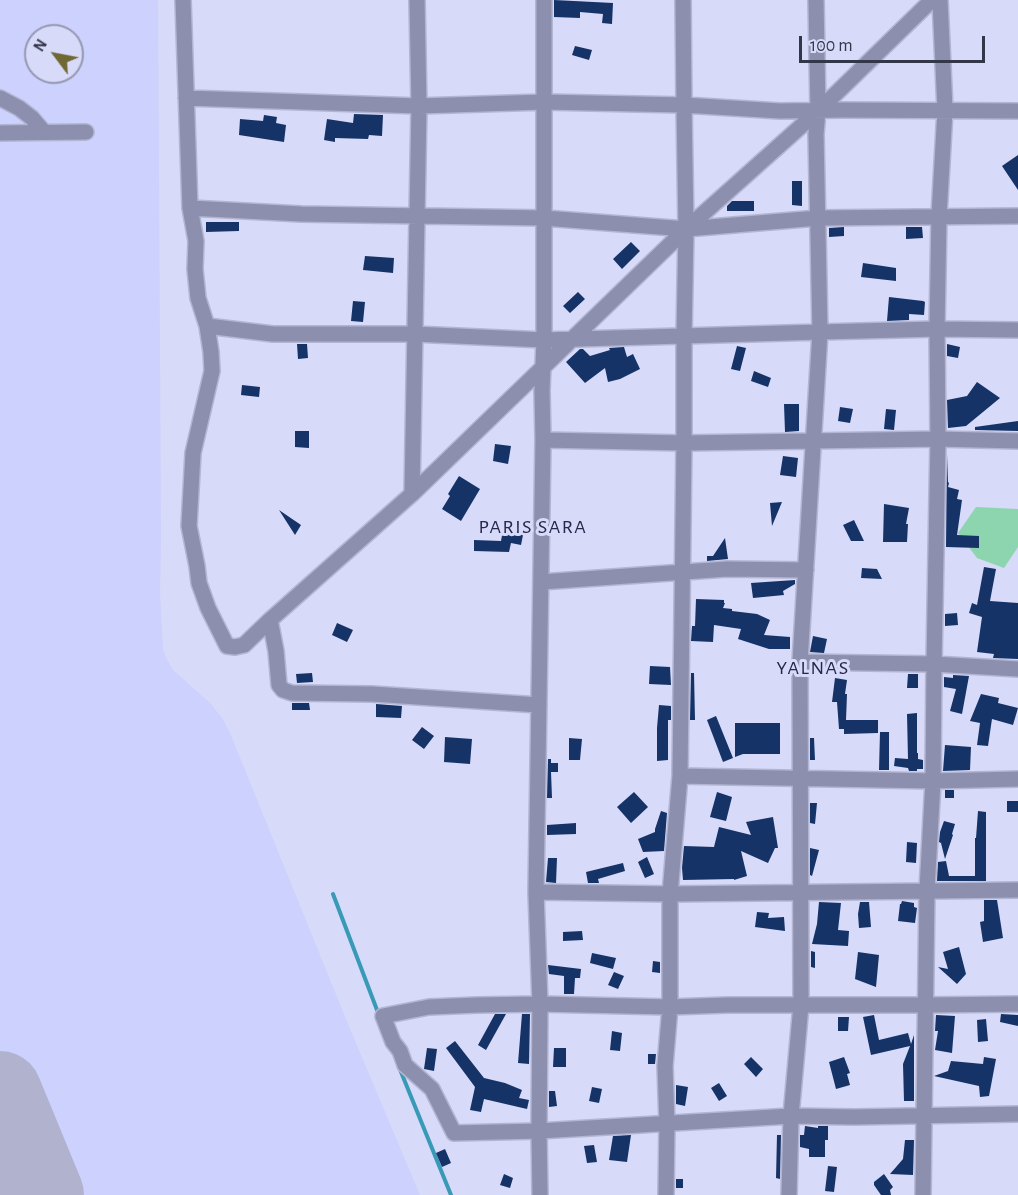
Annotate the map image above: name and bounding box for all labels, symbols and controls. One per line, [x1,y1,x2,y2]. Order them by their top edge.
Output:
north arrow [24,24,84,84]
scale bar [802,24,988,62]
text: N [31,37,50,54]
text: 100 m [810,37,853,55]
district label: PARIS SARA [479,515,587,539]
district label: YALNAS [776,656,850,680]

